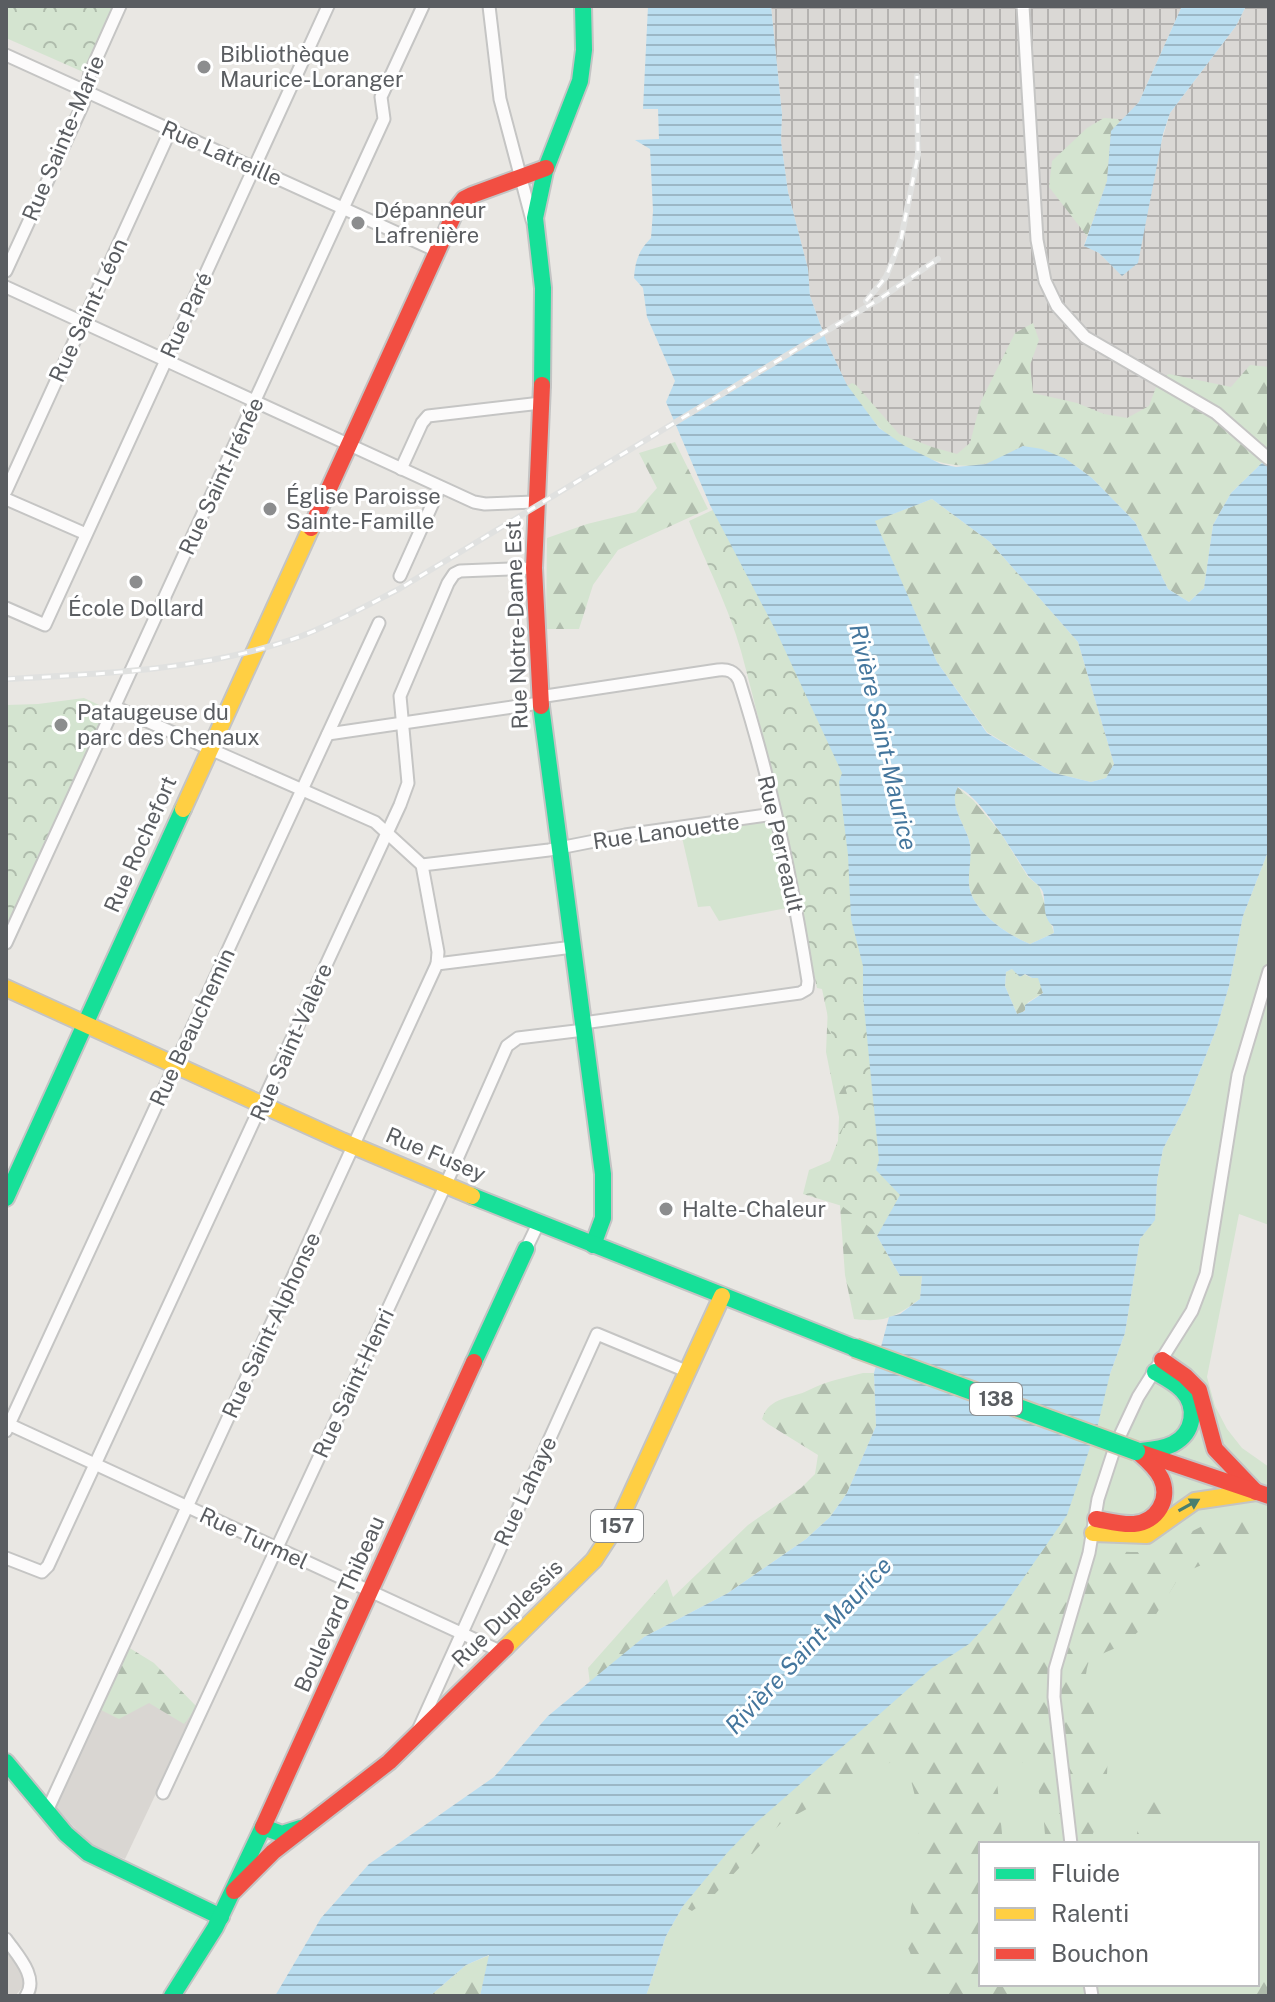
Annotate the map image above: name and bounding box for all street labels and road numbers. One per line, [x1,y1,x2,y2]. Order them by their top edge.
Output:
street label: Rue Sainte-Marie [16,51,110,225]
street label: Rue Latreille [158,115,286,191]
street label: Rue Saint-Léon [43,234,133,386]
street label: Rue Paré [155,268,217,362]
street label: Rue Saint-Irénée [173,393,269,559]
street label: Rue Notre-Dame Est [499,520,533,730]
street label: Rue Rochefort [98,772,182,916]
street label: Rue Perreault [753,773,809,915]
street label: Rue Lanouette [591,808,741,854]
street label: Rue Beauchemin [144,944,240,1110]
street label: Rue Saint-Valère [245,959,337,1125]
street label: Rue Fusey [382,1121,490,1187]
street label: Rue Saint-Alphonse [217,1228,325,1422]
street label: Rue Saint-Henri [307,1304,399,1462]
road number: 138 [970,1383,1022,1415]
street label: Rue Lahaye [488,1432,562,1550]
street label: Rue Turmel [196,1502,312,1574]
road number: 157 [591,1510,643,1542]
street label: Boulevard Thibeau [288,1512,390,1696]
street label: Rue Duplessis [446,1554,568,1672]

